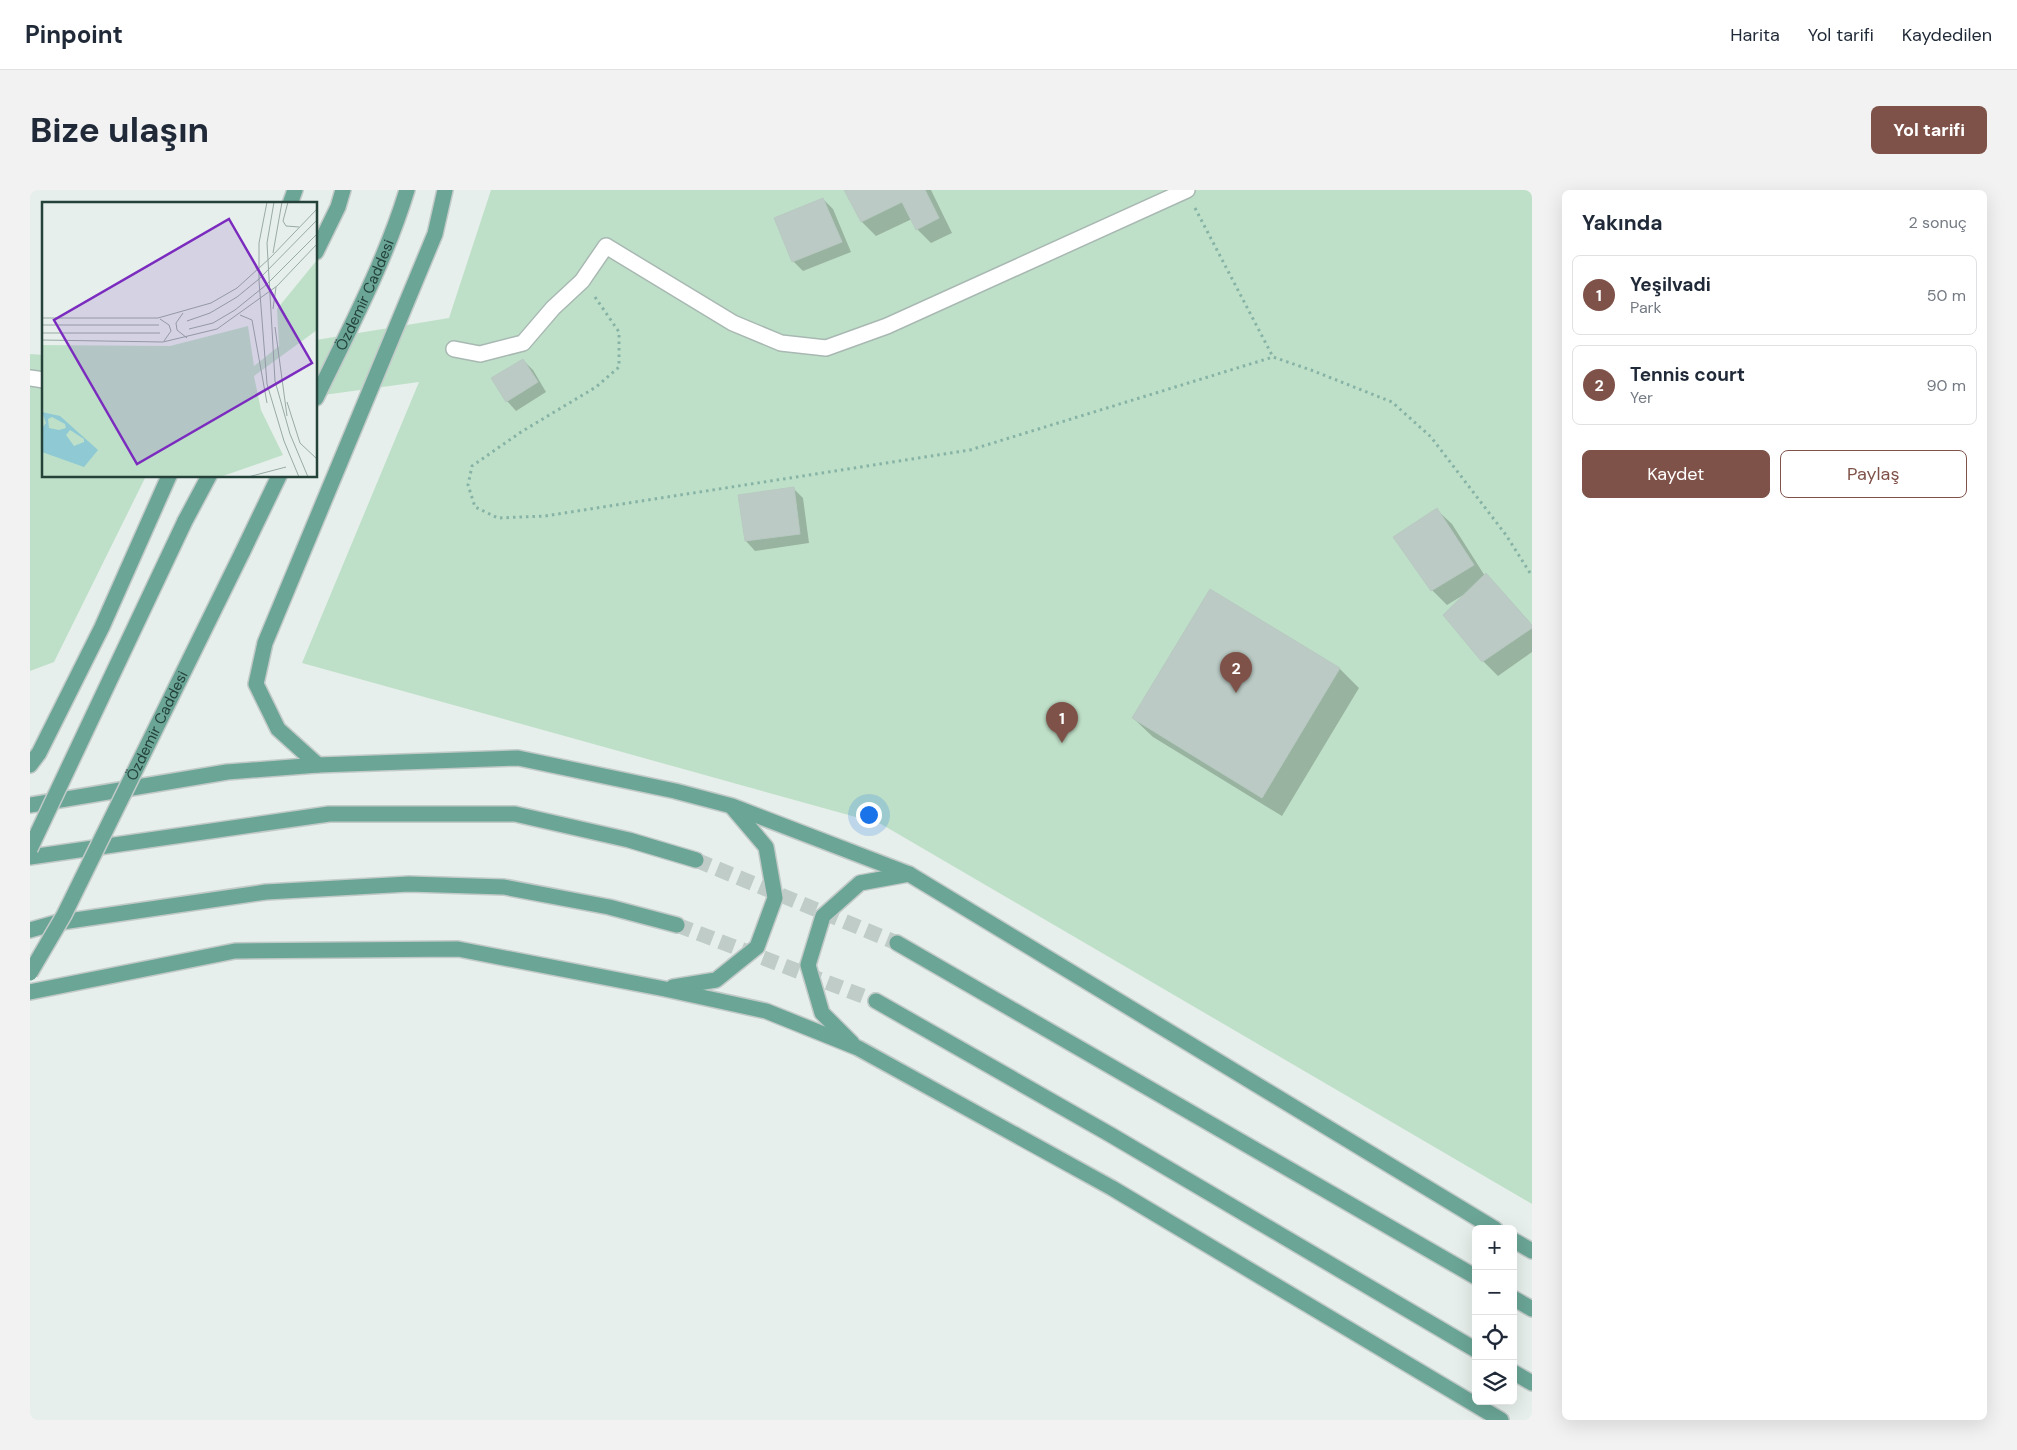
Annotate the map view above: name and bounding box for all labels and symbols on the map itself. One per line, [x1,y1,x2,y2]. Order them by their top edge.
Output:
inset map [42,202,318,478]
street label: Özdemir Caddesi [331,237,399,354]
pin: 2 [1220,652,1252,693]
street label: Özdemir Caddesi [122,668,192,784]
pin: 1 [1046,702,1078,743]
your location [856,802,882,828]

